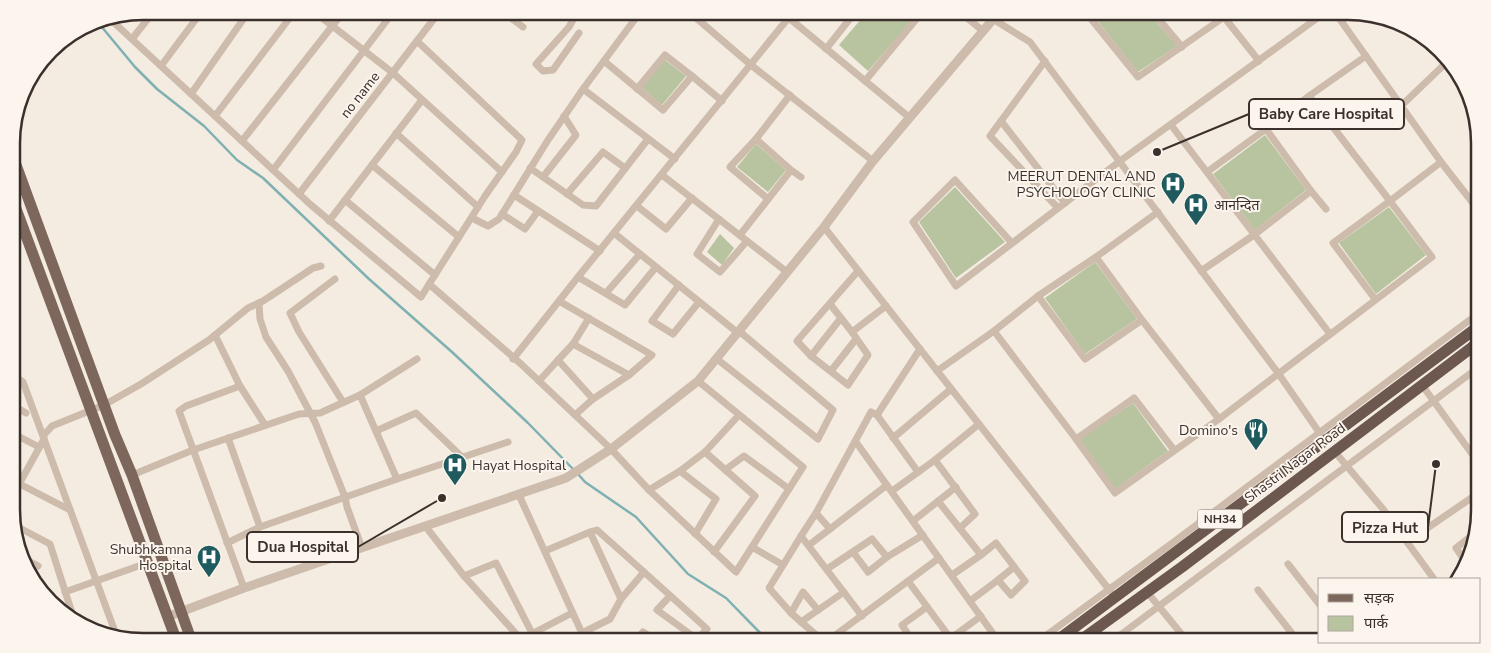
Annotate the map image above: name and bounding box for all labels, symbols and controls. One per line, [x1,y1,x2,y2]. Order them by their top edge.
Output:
street label: no name [336,68,384,122]
callout: Baby Care Hospital [1249,99,1404,129]
text: Baby Care Hospital [1259,104,1393,124]
place label: MEERUT DENTAL AND PSYCHOLOGY CLINIC [1007,167,1156,202]
hospital icon: MEERUT DENTAL AND PSYCHOLOGY CLINIC [1160,171,1186,205]
hospital icon: आनन्दित [1183,192,1209,226]
place label: आनन्दित [1214,196,1260,215]
restaurant icon: Domino's [1243,417,1269,451]
street label: Shastri Nagar Road [1241,419,1349,507]
place label: Domino's [1179,421,1238,440]
hospital icon: Hayat Hospital [442,452,468,486]
place label: Hayat Hospital [472,456,567,475]
road number: NH34 [1198,509,1242,528]
callout: Pizza Hut [1342,512,1428,542]
text: Pizza Hut [1352,518,1418,538]
callout: Dua Hospital [247,532,358,562]
text: Dua Hospital [257,537,349,557]
place label: Shubhkamna Hospital [110,540,193,575]
hospital icon: Shubhkamna Hospital [196,544,222,578]
legend [1318,578,1481,643]
text: सड़क [1364,588,1394,608]
text: पार्क [1364,613,1388,633]

